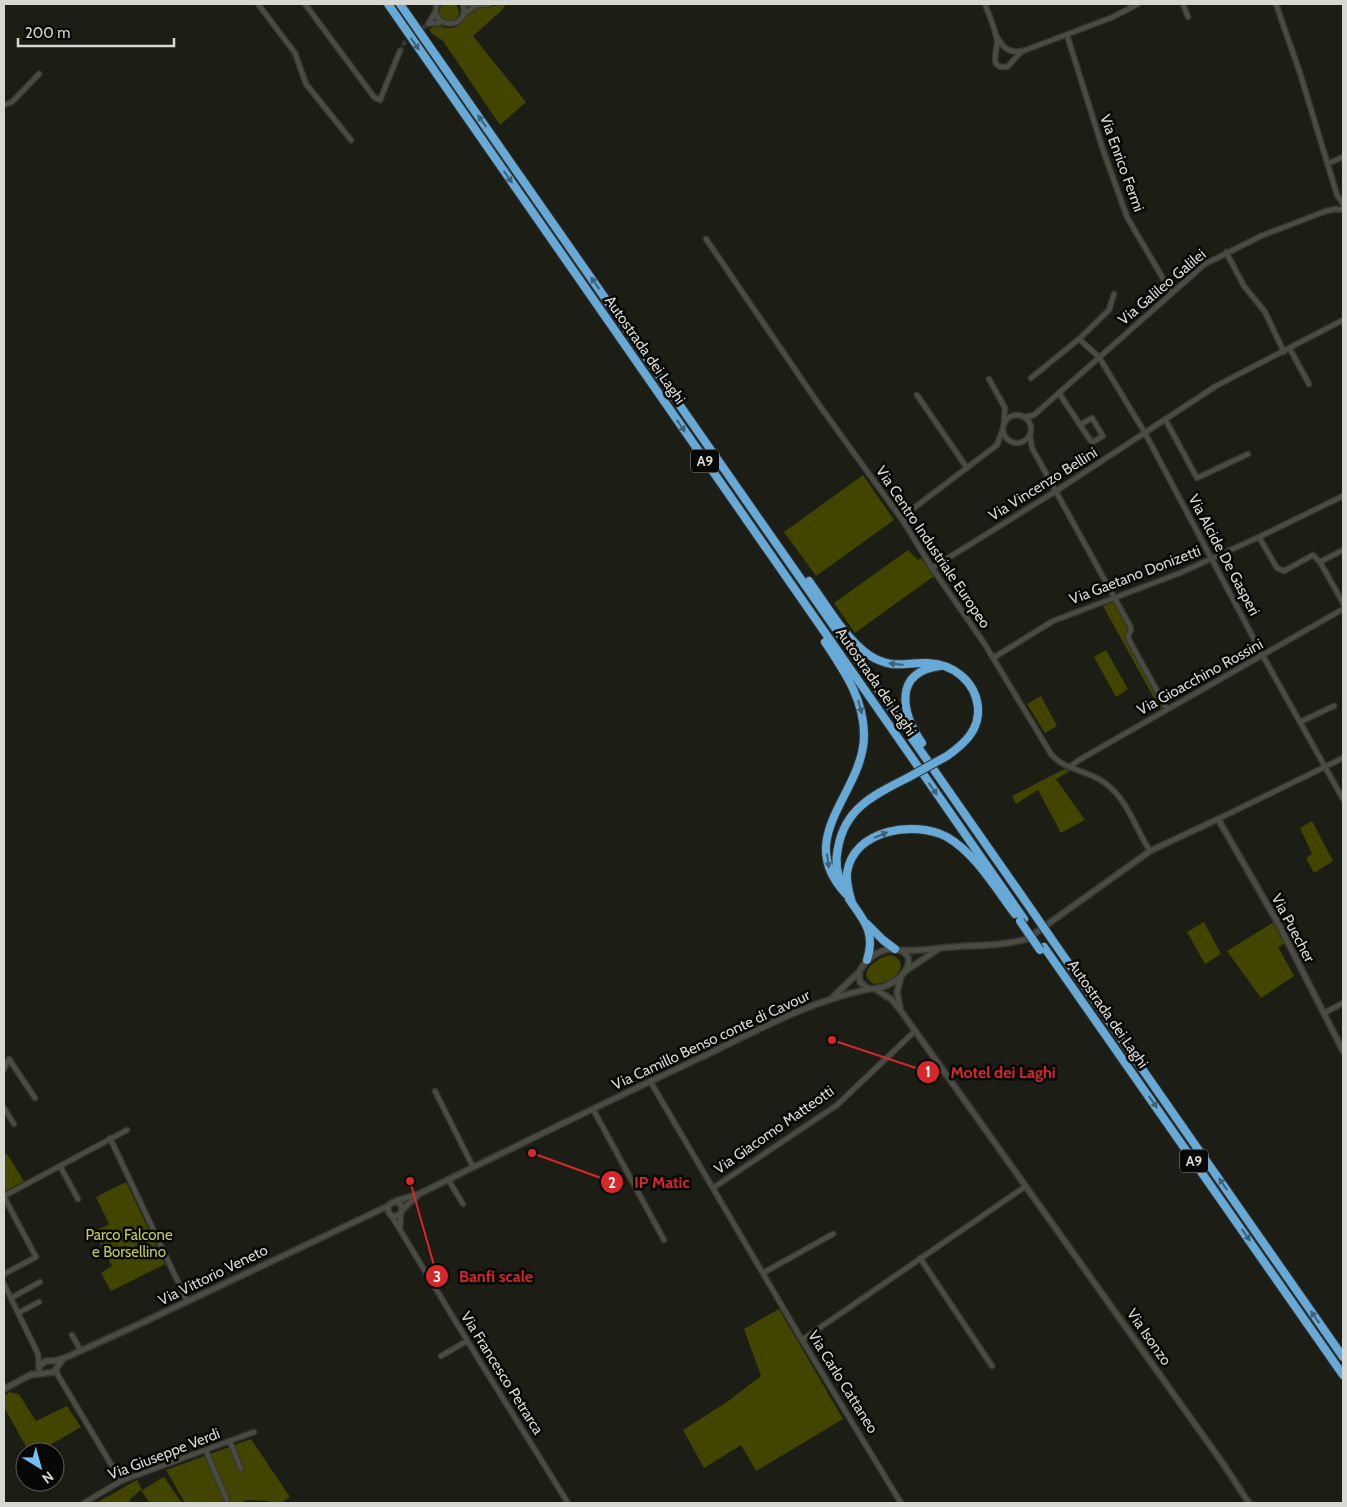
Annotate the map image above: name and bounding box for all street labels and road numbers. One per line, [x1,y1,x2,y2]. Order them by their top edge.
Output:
street label: Via Enrico Fermi [1096,112,1148,214]
street label: Via Galileo Galilei [1115,245,1209,329]
street label: Autostrada dei Laghi [601,292,689,408]
street label: Via Vincenzo Bellini [985,443,1101,525]
road number: A9 [691,450,719,472]
street label: Via Centro Industriale Europeo [872,462,994,632]
street label: Via Alcide De Gasperi [1184,491,1264,619]
street label: Via Gaetano Donizetti [1067,542,1203,608]
street label: Autostrada dei Laghi [832,624,920,740]
street label: Via Gioacchino Rossini [1134,635,1266,719]
street label: Via Puecher [1267,891,1319,966]
street label: Autostrada dei Laghi [1064,956,1152,1072]
street label: Via Camillo Benso conte di Cavour [609,986,813,1094]
street label: Via Giacomo Matteotti [711,1082,837,1178]
road number: A9 [1180,1150,1208,1172]
street label: Via Vittorio Veneto [155,1241,271,1309]
street label: Via Isonzo [1123,1305,1175,1369]
street label: Via Francesco Petrarca [457,1308,548,1438]
street label: Via Carlo Cattaneo [804,1327,882,1437]
street label: Via Giuseppe Verdi [106,1424,222,1484]

